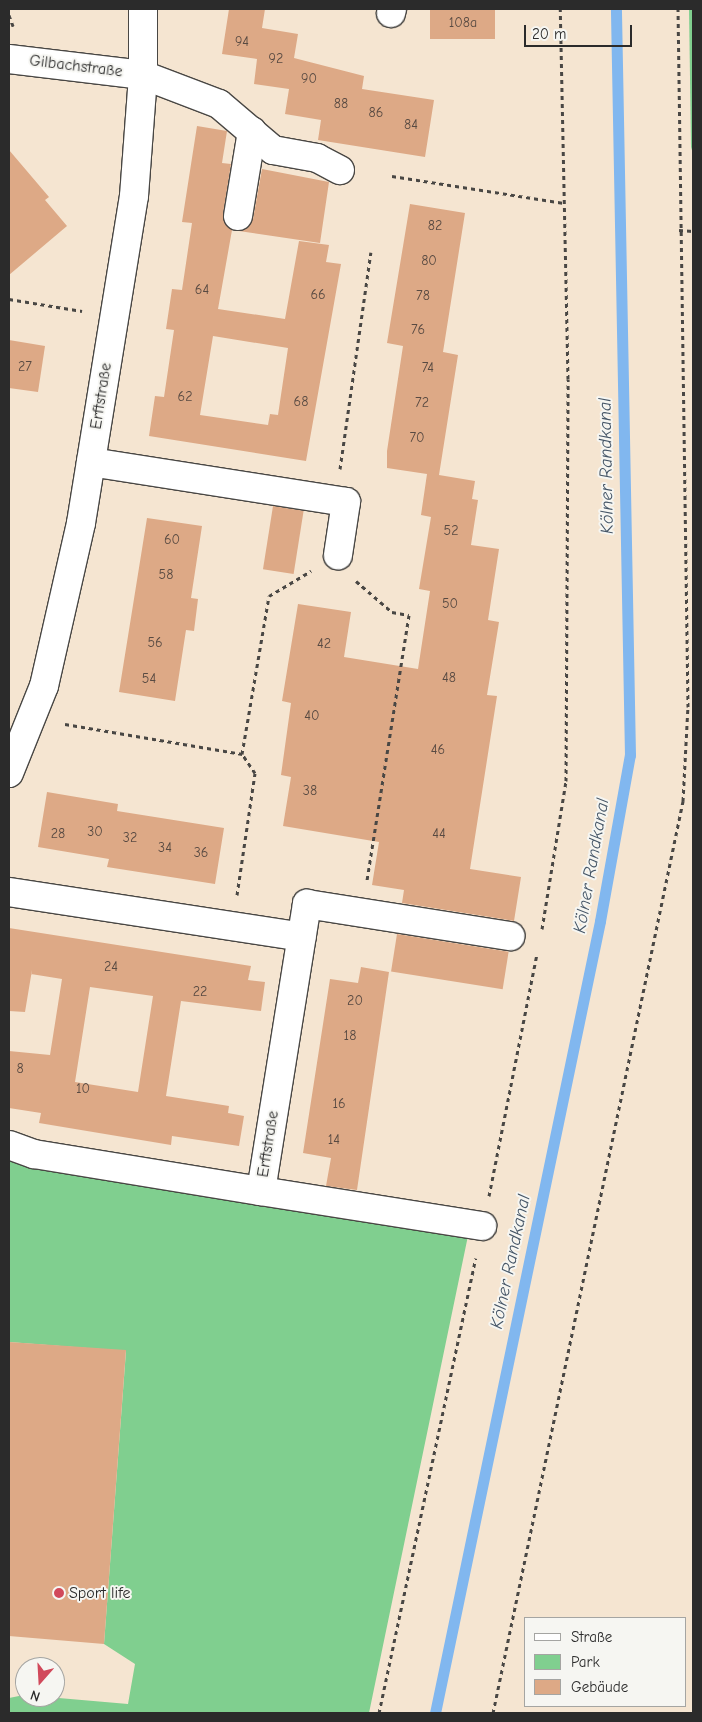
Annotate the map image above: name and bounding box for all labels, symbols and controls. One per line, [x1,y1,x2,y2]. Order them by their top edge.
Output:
house number: 108a [449,15,477,31]
scale bar [527,15,634,47]
text: 20 m [532,25,566,43]
house number: 94 [235,34,249,50]
street label: Gilbachstraße [28,51,124,81]
house number: 92 [269,51,283,67]
house number: 90 [301,71,317,87]
house number: 88 [334,96,348,112]
house number: 86 [369,105,383,121]
house number: 84 [404,117,418,133]
house number: 82 [428,218,442,234]
house number: 80 [421,253,437,269]
house number: 64 [195,282,209,298]
house number: 66 [310,287,326,303]
house number: 78 [416,288,430,304]
house number: 76 [411,322,425,338]
house number: 27 [18,359,32,375]
house number: 74 [422,360,434,376]
street label: Erftstraße [86,361,116,431]
house number: 62 [178,389,192,405]
house number: 68 [294,394,308,410]
house number: 72 [415,395,429,411]
water label: Kölner Randkanal [595,398,619,534]
house number: 70 [409,430,425,446]
house number: 52 [444,523,458,539]
house number: 60 [164,532,180,548]
house number: 58 [159,567,173,583]
house number: 50 [442,596,458,612]
house number: 56 [147,635,163,651]
house number: 42 [317,636,331,652]
house number: 48 [442,670,456,686]
house number: 54 [142,671,156,687]
house number: 40 [304,708,320,724]
house number: 46 [431,742,445,758]
house number: 38 [303,783,317,799]
water label: Kölner Randkanal [570,797,614,935]
house number: 30 [87,824,103,840]
house number: 28 [51,826,65,842]
house number: 44 [432,826,446,842]
house number: 32 [123,830,137,846]
house number: 34 [158,840,172,856]
house number: 36 [194,845,208,861]
house number: 24 [104,959,118,975]
house number: 22 [193,984,207,1000]
house number: 20 [347,993,363,1009]
house number: 18 [344,1028,356,1044]
house number: 8 [16,1061,24,1077]
house number: 10 [76,1081,90,1097]
house number: 16 [332,1096,346,1112]
street label: Erftstraße [253,1109,283,1179]
house number: 14 [328,1132,340,1148]
water label: Kölner Randkanal [486,1193,536,1331]
place label: Sport life [69,1583,130,1603]
marker: Sport life [53,1587,65,1599]
legend [524,1617,687,1707]
text: Straße [571,1628,612,1646]
text: Park [571,1653,600,1671]
north arrow [15,1657,65,1707]
text: Gebäude [571,1678,628,1696]
text: N [28,1686,42,1705]

